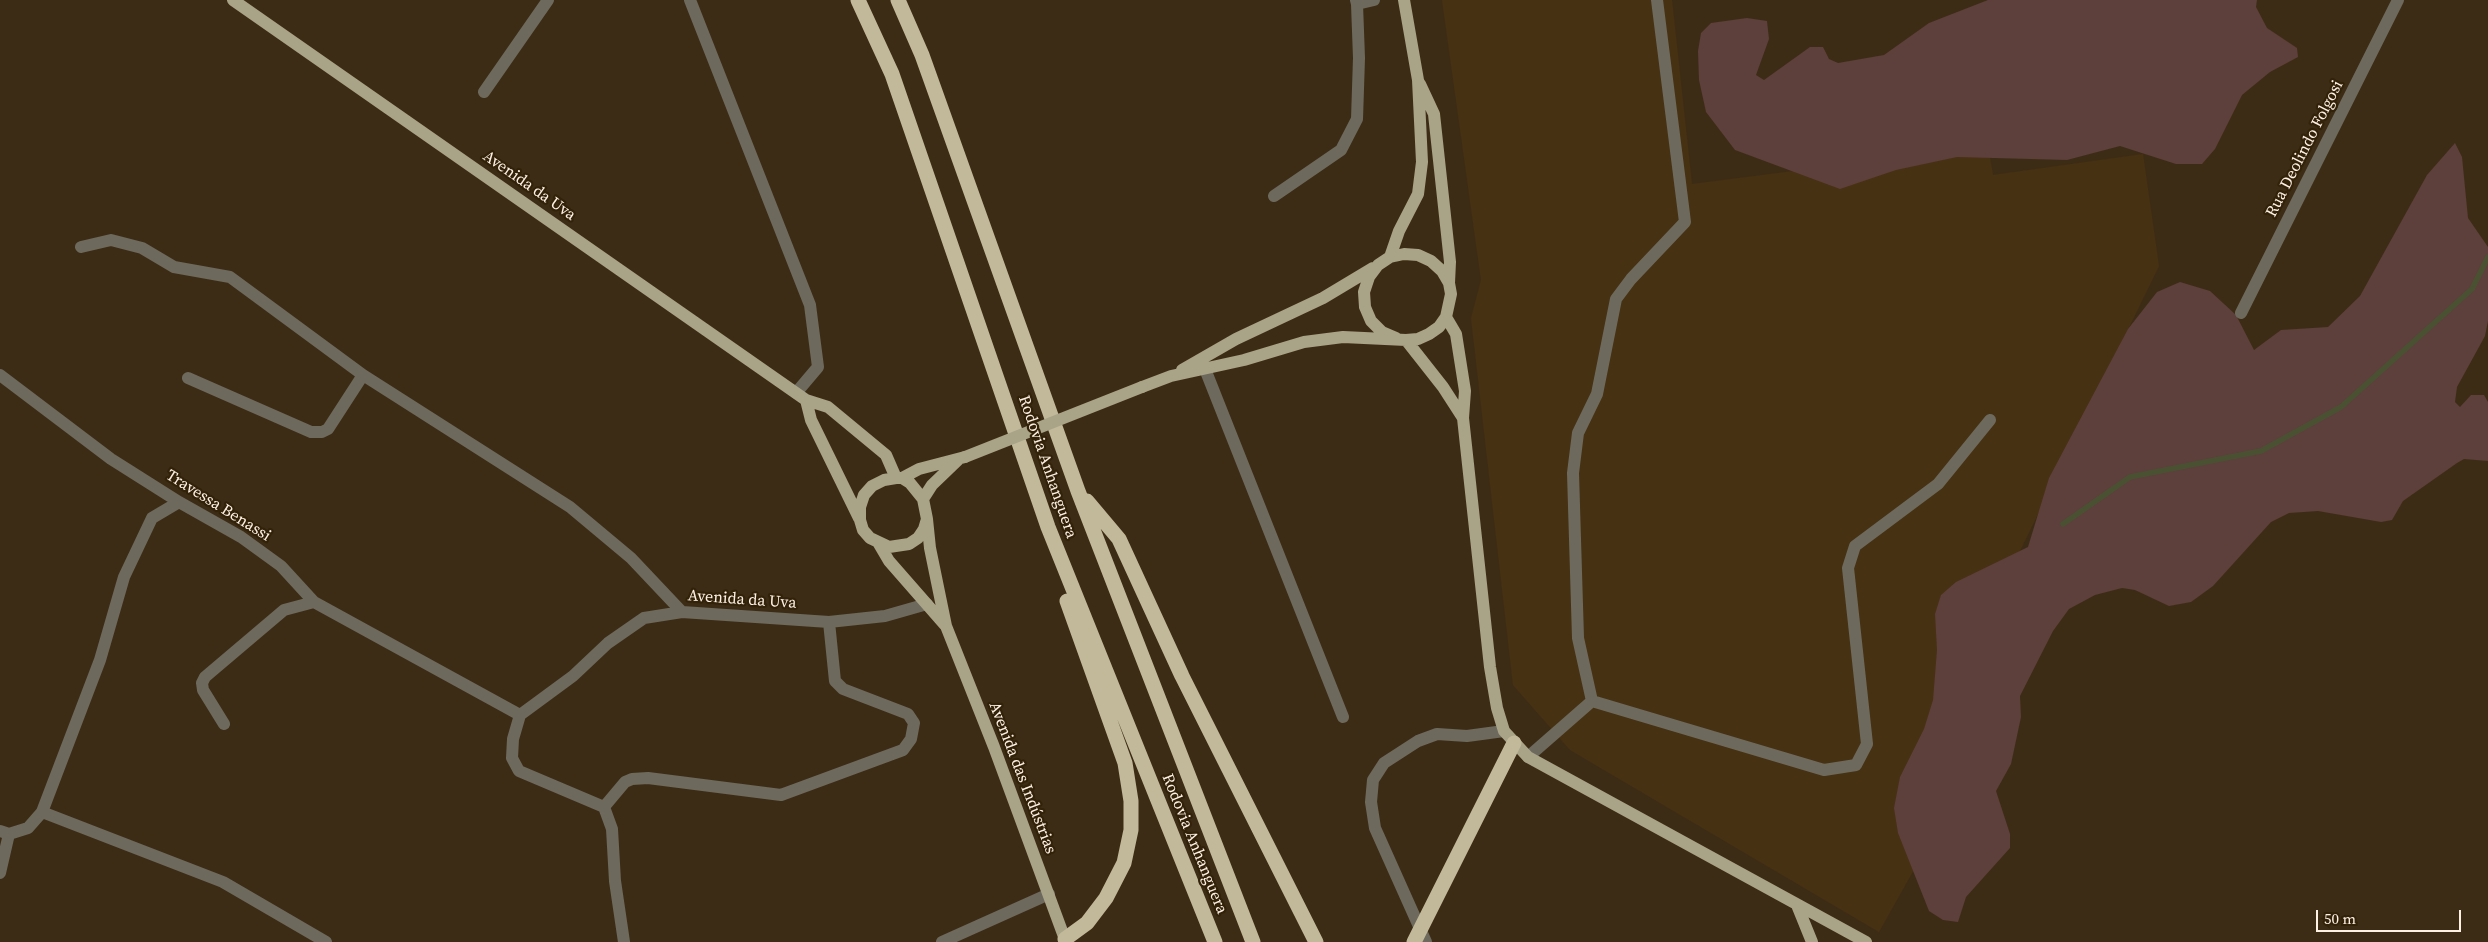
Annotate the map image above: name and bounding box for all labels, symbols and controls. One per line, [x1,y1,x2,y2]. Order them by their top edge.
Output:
street label: Rua Deolindo Folgosi [2262,77,2348,221]
street label: Avenida da Uva [479,147,579,225]
street label: Rodovia Anhanguera [1014,393,1080,541]
street label: Travessa Benassi [162,466,274,546]
street label: Avenida da Uva [687,587,797,613]
street label: Avenida das Indústrias [984,699,1060,857]
street label: Rodovia Anhanguera [1157,771,1231,917]
scale bar [2318,900,2463,932]
text: 50 m [2324,908,2356,929]

